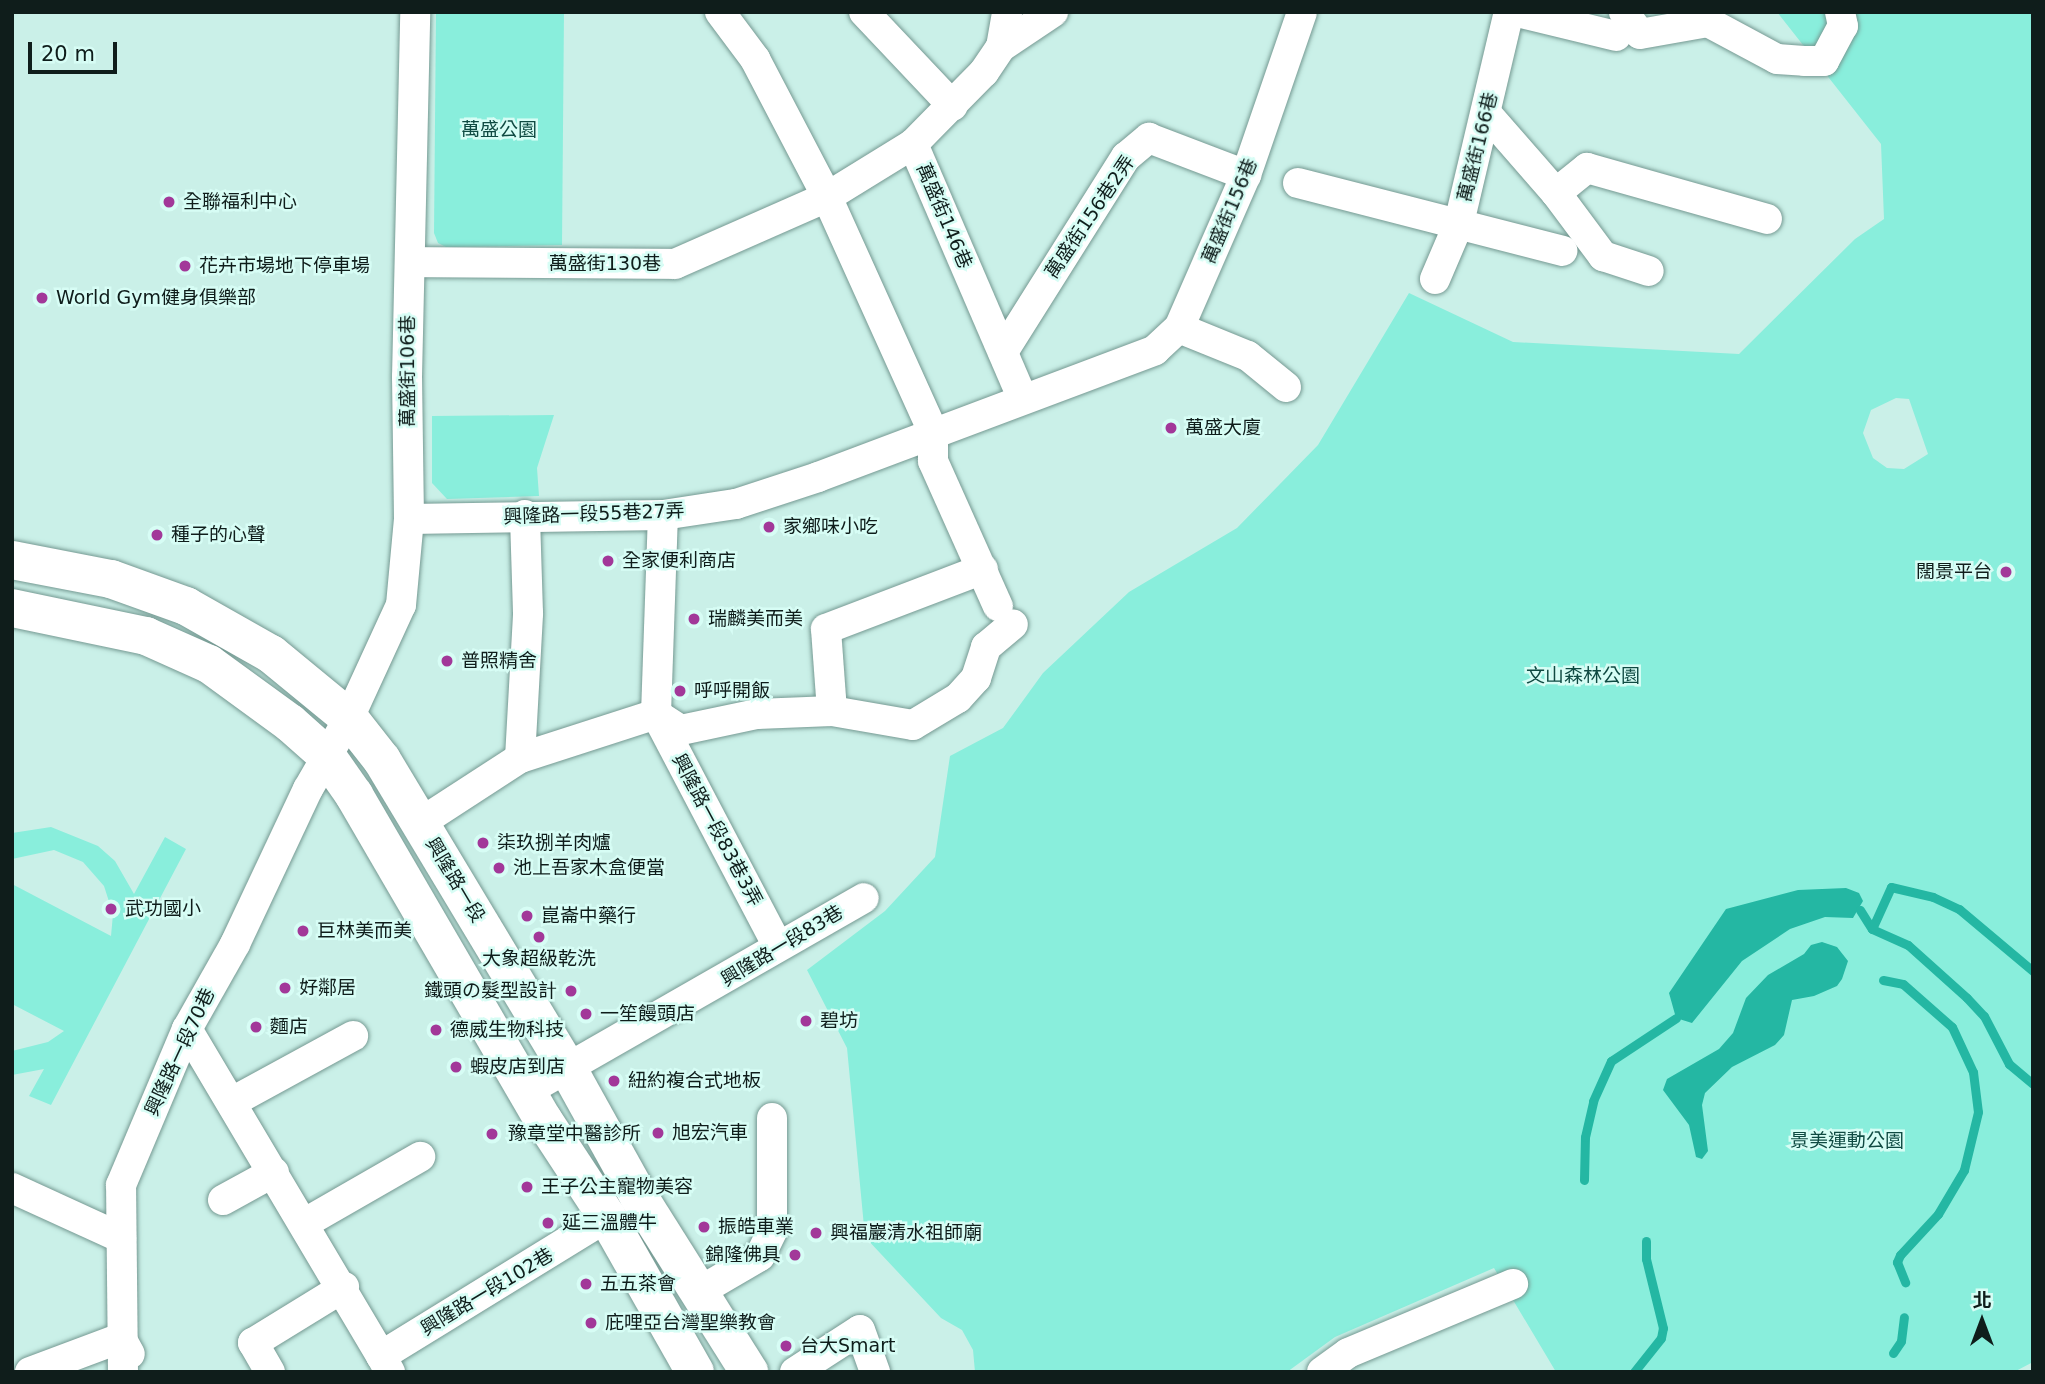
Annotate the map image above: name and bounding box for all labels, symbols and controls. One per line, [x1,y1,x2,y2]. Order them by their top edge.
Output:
scale bar [32,28,121,72]
text: 20 m [41,42,95,66]
street label: 萬盛街166巷 [1453,90,1503,204]
park label: 萬盛公園 [461,119,537,141]
street label: 萬盛街156巷2弄 [1040,151,1140,283]
street label: 萬盛街156巷 [1198,155,1262,267]
street label: 萬盛街146巷 [912,160,976,272]
place label: 全聯福利中心 [183,191,297,213]
marker: 全聯福利中心 [161,194,177,210]
street label: 萬盛街130巷 [549,253,661,275]
place label: 花卉市場地下停車場 [199,255,370,277]
marker: 花卉市場地下停車場 [177,258,193,274]
place label: World Gym健身俱樂部 [56,287,256,309]
marker: World Gym健身俱樂部 [34,290,50,306]
street label: 萬盛街106巷 [397,315,419,427]
place label: 萬盛大廈 [1185,417,1261,439]
marker: 萬盛大廈 [1163,420,1179,436]
street label: 興隆路一段55巷27弄 [503,499,685,529]
place label: 家鄉味小吃 [783,516,878,538]
marker: 家鄉味小吃 [761,519,777,535]
place label: 種子的心聲 [171,524,266,546]
marker: 種子的心聲 [149,527,165,543]
place label: 全家便利商店 [622,550,736,572]
marker: 全家便利商店 [600,553,616,569]
place label: 闊景平台 [1916,561,1992,583]
marker: 闊景平台 [1998,564,2014,580]
place label: 瑞麟美而美 [708,608,803,630]
marker: 瑞麟美而美 [686,611,702,627]
place label: 普照精舍 [461,650,537,672]
marker: 普照精舍 [439,653,455,669]
park label: 文山森林公園 [1526,665,1640,687]
place label: 呼呼開飯 [694,680,770,702]
marker: 呼呼開飯 [672,683,688,699]
street label: 興隆路一段83巷3弄 [667,750,767,910]
place label: 柒玖捌羊肉爐 [497,832,611,854]
street label: 興隆路一段 [421,833,489,927]
marker: 柒玖捌羊肉爐 [475,835,491,851]
place label: 池上吾家木盒便當 [513,857,665,879]
marker: 池上吾家木盒便當 [491,860,507,876]
place label: 武功國小 [125,898,201,920]
marker: 武功國小 [103,901,119,917]
street label: 興隆路一段83巷 [717,901,847,991]
place label: 崑崙中藥行 [541,905,636,927]
marker: 崑崙中藥行 [519,908,535,924]
place label: 巨林美而美 [317,920,412,942]
marker: 巨林美而美 [295,923,311,939]
marker: 大象超級乾洗 [531,929,547,945]
place label: 大象超級乾洗 [482,948,596,970]
place label: 好鄰居 [299,977,356,999]
marker: 好鄰居 [277,980,293,996]
place label: 鐵頭の髮型設計 [424,980,557,1002]
marker: 鐵頭の髮型設計 [563,983,579,999]
street label: 興隆路一段70巷 [140,985,220,1119]
place label: 一笙饅頭店 [600,1003,695,1025]
marker: 一笙饅頭店 [578,1006,594,1022]
place label: 碧坊 [820,1010,858,1032]
marker: 碧坊 [798,1013,814,1029]
place label: 麵店 [270,1016,308,1038]
marker: 麵店 [248,1019,264,1035]
place label: 德威生物科技 [450,1019,564,1041]
marker: 德威生物科技 [428,1022,444,1038]
place label: 蝦皮店到店 [470,1056,565,1078]
marker: 蝦皮店到店 [448,1059,464,1075]
place label: 紐約複合式地板 [628,1070,761,1092]
marker: 紐約複合式地板 [606,1073,622,1089]
place label: 旭宏汽車 [672,1122,748,1144]
place label: 豫章堂中醫診所 [508,1123,641,1145]
marker: 豫章堂中醫診所 [482,1124,502,1144]
marker: 旭宏汽車 [650,1125,666,1141]
park label: 景美運動公園 [1790,1130,1904,1152]
place label: 王子公主寵物美容 [541,1176,693,1198]
marker: 王子公主寵物美容 [519,1179,535,1195]
place label: 延三溫體牛 [562,1212,657,1234]
marker: 延三溫體牛 [540,1215,556,1231]
place label: 振皓車業 [718,1216,794,1238]
marker: 振皓車業 [696,1219,712,1235]
place label: 興福巖清水祖師廟 [830,1222,982,1244]
marker: 興福巖清水祖師廟 [808,1225,824,1241]
street label: 興隆路一段102巷 [417,1244,557,1340]
place label: 錦隆佛具 [705,1244,781,1266]
marker: 錦隆佛具 [787,1247,803,1263]
place label: 五五茶會 [600,1273,676,1295]
marker: 五五茶會 [578,1276,594,1292]
north arrow [1947,1286,2017,1356]
text: 北 [1972,1289,1992,1311]
place label: 庇哩亞台灣聖樂教會 [605,1312,776,1334]
marker: 庇哩亞台灣聖樂教會 [583,1315,599,1331]
place label: 台大Smart [800,1335,895,1357]
marker: 台大Smart [778,1338,794,1354]

